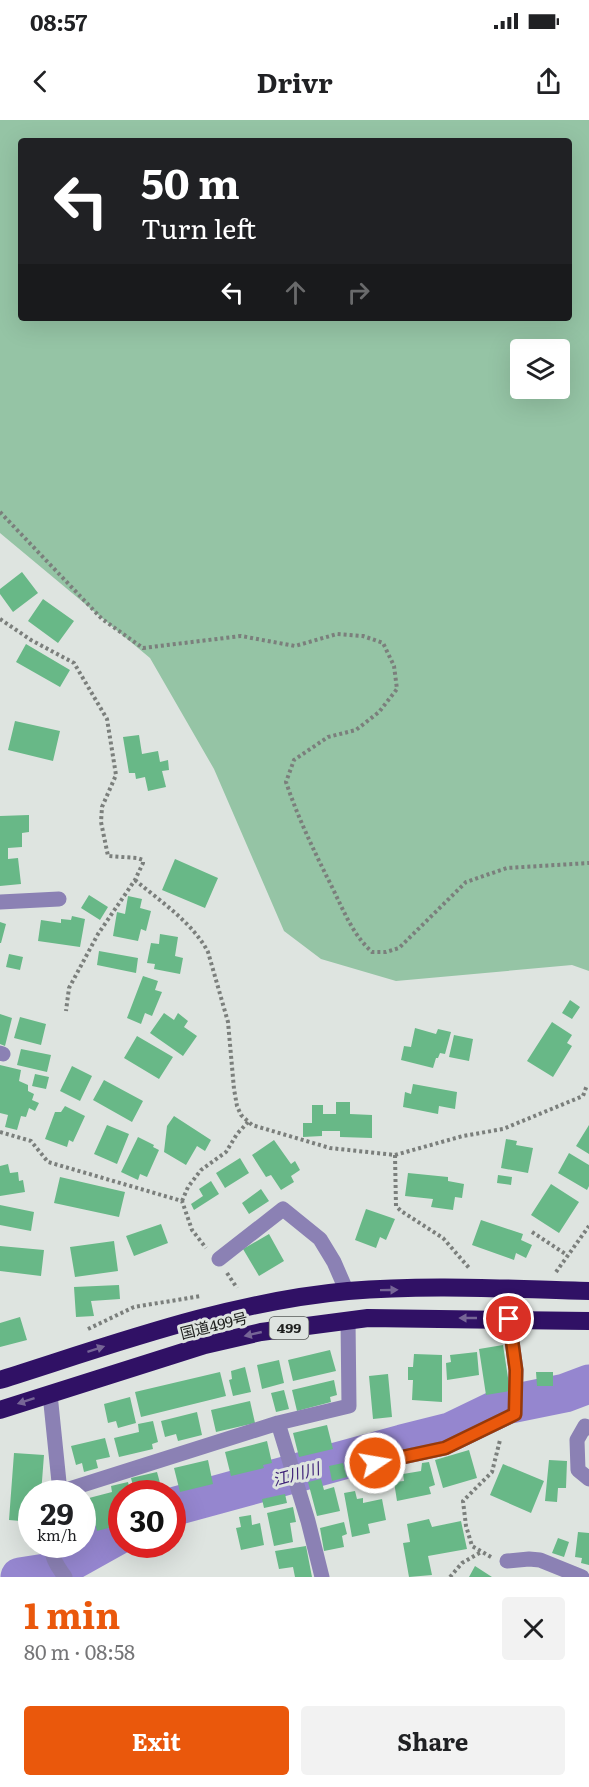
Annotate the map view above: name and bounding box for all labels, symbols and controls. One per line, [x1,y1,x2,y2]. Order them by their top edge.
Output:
text: 08:57 [30,5,87,38]
text: Drivr [256,61,333,101]
icon: back [24,65,57,98]
icon: share [532,65,565,98]
text: 50 m [141,150,240,212]
icon: left [42,162,120,240]
text: Turn left [141,207,256,247]
icon: left [216,276,249,309]
icon: ahead [279,276,312,309]
icon: right [342,276,375,309]
map controls [510,339,570,399]
button: layers [510,339,570,399]
one-way arrow [379,1285,398,1295]
pin [483,1293,534,1344]
icon: arrive [492,1302,525,1335]
street label: 国道499号 [177,1305,250,1344]
one-way arrow [458,1313,477,1323]
road number: 499 [270,1317,308,1339]
one-way arrow [244,1330,262,1340]
one-way arrow [87,1344,105,1353]
one-way arrow [17,1397,35,1407]
position arrow [343,1431,407,1495]
water label: 江川川 [269,1455,324,1491]
speed limit sign: 30 [108,1480,186,1558]
text: 29 [40,1490,74,1534]
text: km/h [37,1523,77,1546]
text: 1 min [24,1587,120,1640]
button: close [502,1597,565,1660]
text: 80 m · 08:58 [24,1636,135,1666]
button: Exit [24,1706,289,1775]
button: Share [301,1706,565,1775]

